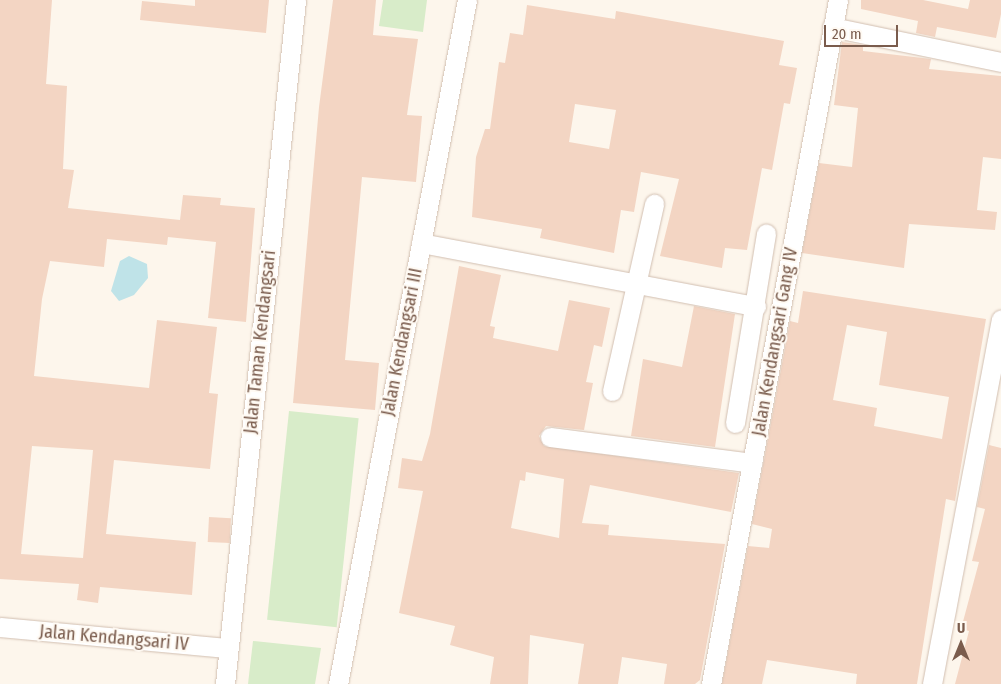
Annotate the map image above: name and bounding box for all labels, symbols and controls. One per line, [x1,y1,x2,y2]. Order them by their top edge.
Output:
scale bar [826,15,900,47]
text: 20 m [832,25,862,43]
street label: Jalan Kendangsari Gang IV [748,246,802,438]
street label: Jalan Taman Kendangsari [240,249,280,435]
street label: Jalan Kendangsari III [377,266,427,418]
north arrow [936,619,986,669]
text: U [957,620,965,637]
street label: Jalan Kendangsari IV [38,621,190,655]

